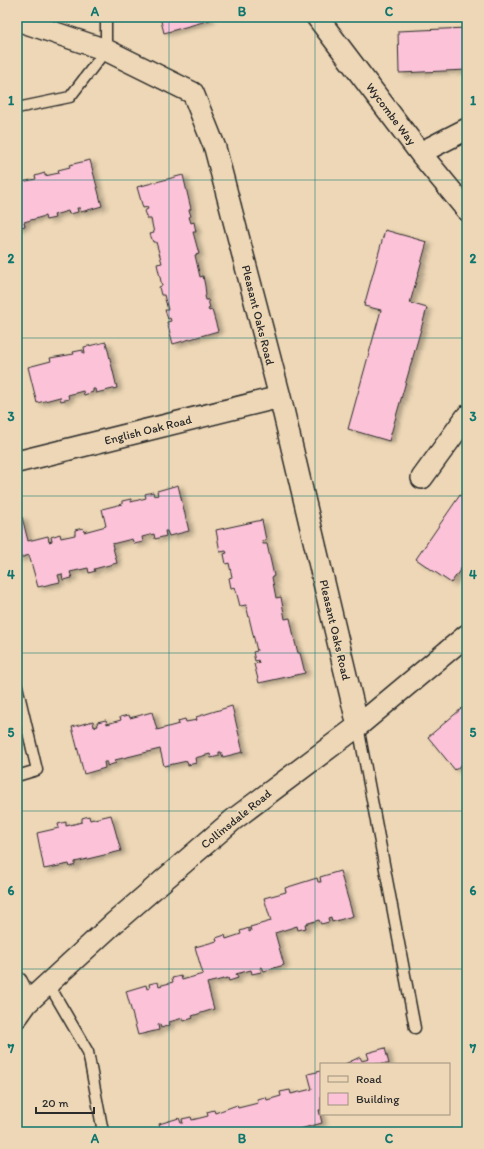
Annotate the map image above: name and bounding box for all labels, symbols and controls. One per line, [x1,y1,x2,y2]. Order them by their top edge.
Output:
text: A [90,4,100,19]
text: B [238,4,247,19]
text: C [385,4,394,19]
street label: Wycombe Way [363,80,419,148]
text: 1 [8,93,14,108]
text: 1 [470,93,476,108]
text: 2 [8,251,15,266]
text: 2 [470,251,477,266]
street label: Pleasant Oaks Road [239,263,277,367]
text: 3 [7,409,15,424]
text: 3 [469,409,477,424]
street label: English Oak Road [103,412,194,448]
text: 4 [7,567,15,582]
text: 4 [469,567,477,582]
street label: Pleasant Oaks Road [317,578,353,682]
text: 5 [8,725,15,740]
text: 5 [470,725,477,740]
street label: Collinsdale Road [198,786,274,852]
text: 6 [8,883,15,898]
text: 6 [470,883,477,898]
text: 7 [7,1041,15,1056]
text: 7 [469,1041,477,1056]
legend [320,1063,450,1115]
text: Road [356,1072,382,1086]
scale bar [36,1089,94,1115]
text: Building [356,1092,400,1106]
text: 20 m [42,1096,69,1110]
text: A [90,1131,100,1146]
text: B [238,1131,247,1146]
text: C [385,1131,394,1146]

